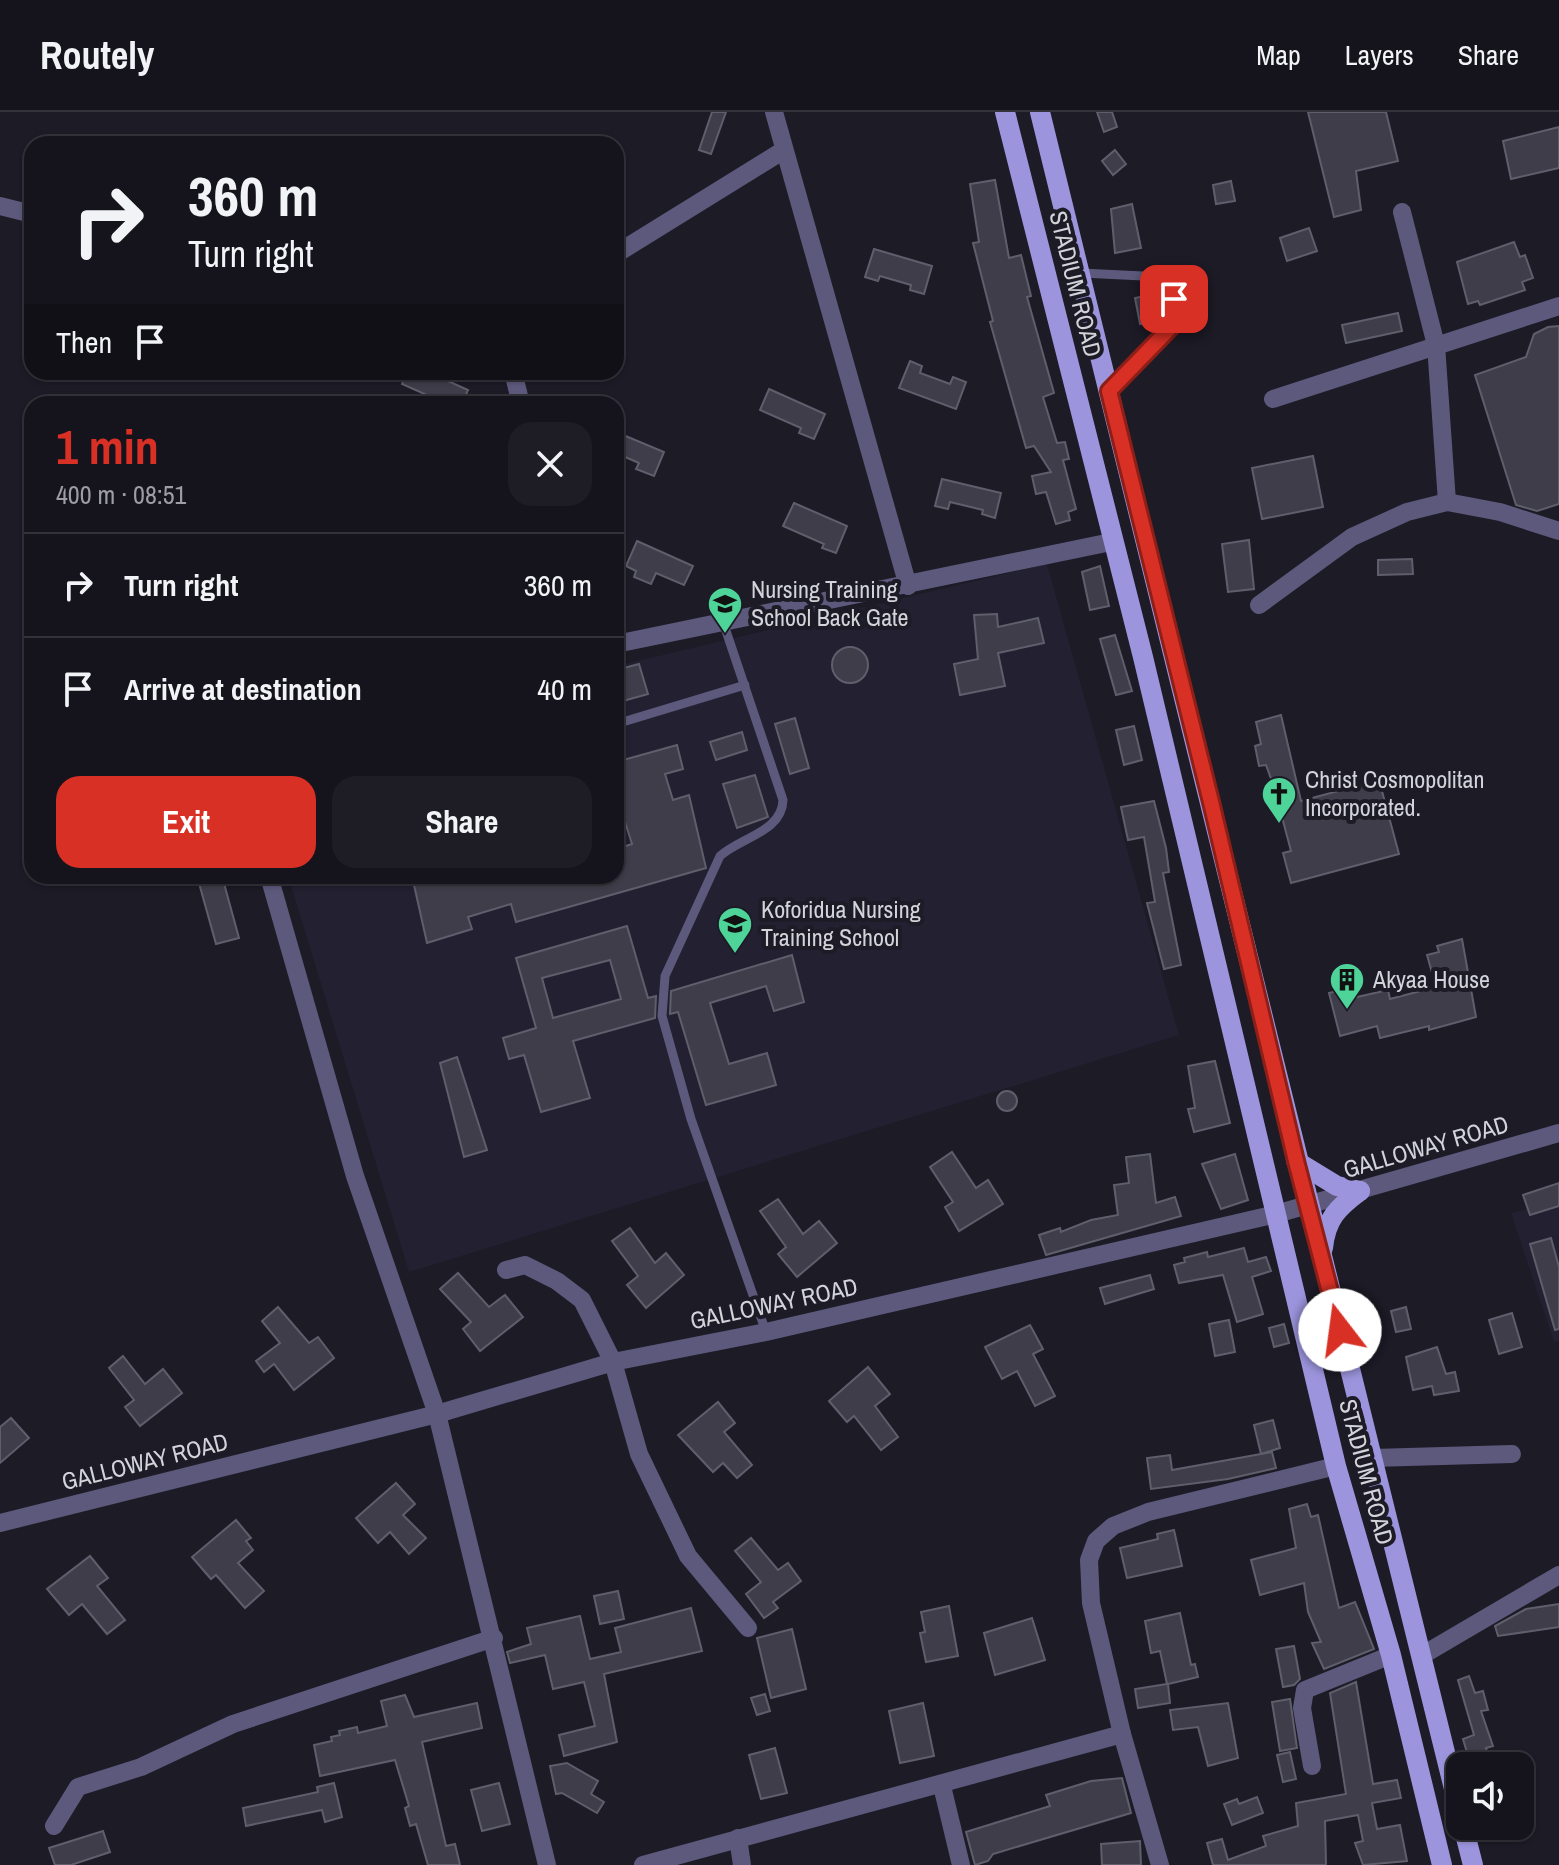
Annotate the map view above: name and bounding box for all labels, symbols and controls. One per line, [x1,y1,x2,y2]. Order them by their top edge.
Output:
text: Routely [40,30,154,81]
text: Map [1256,36,1301,74]
text: Layers [1345,36,1414,74]
text: Share [1458,36,1519,74]
text: 360 m [188,158,318,233]
icon: right [56,168,160,272]
street label: STADIUM ROAD [1042,207,1110,360]
text: Turn right [188,230,313,278]
pin [1140,265,1208,333]
icon: arrive [1152,277,1196,321]
icon: arrive [128,320,172,364]
text: Then [56,322,112,362]
text: 1 min [56,414,159,479]
button: close [508,422,592,506]
text: 400 m · 08:51 [56,477,186,512]
icon: right [56,563,100,607]
text: Turn right [124,565,238,605]
text: 360 m [524,565,592,605]
place label: Nursing Training School Back Gate [751,573,909,633]
school or university icon: Nursing Training School Back Gate [706,585,744,635]
icon: arrive [56,667,100,711]
text: Arrive at destination [124,669,362,709]
text: 40 m [537,669,592,709]
place label: Christ Cosmopolitan Incorporated. [1305,763,1484,823]
church icon: Christ Cosmopolitan Incorporated. [1260,775,1298,825]
button: Exit [56,776,316,868]
button: Share [332,776,592,868]
place label: Koforidua Nursing Training School [761,893,921,953]
school or university icon: Koforidua Nursing Training School [716,905,754,955]
building icon: Akyaa House [1328,961,1366,1011]
place label: Akyaa House [1372,963,1490,995]
street label: GALLOWAY ROAD [1339,1107,1512,1185]
street label: GALLOWAY ROAD [687,1270,860,1336]
position arrow [1298,1288,1382,1372]
street label: STADIUM ROAD [1332,1395,1402,1548]
street label: GALLOWAY ROAD [58,1425,231,1497]
map controls [1446,1752,1534,1840]
button: sound [1446,1752,1534,1840]

